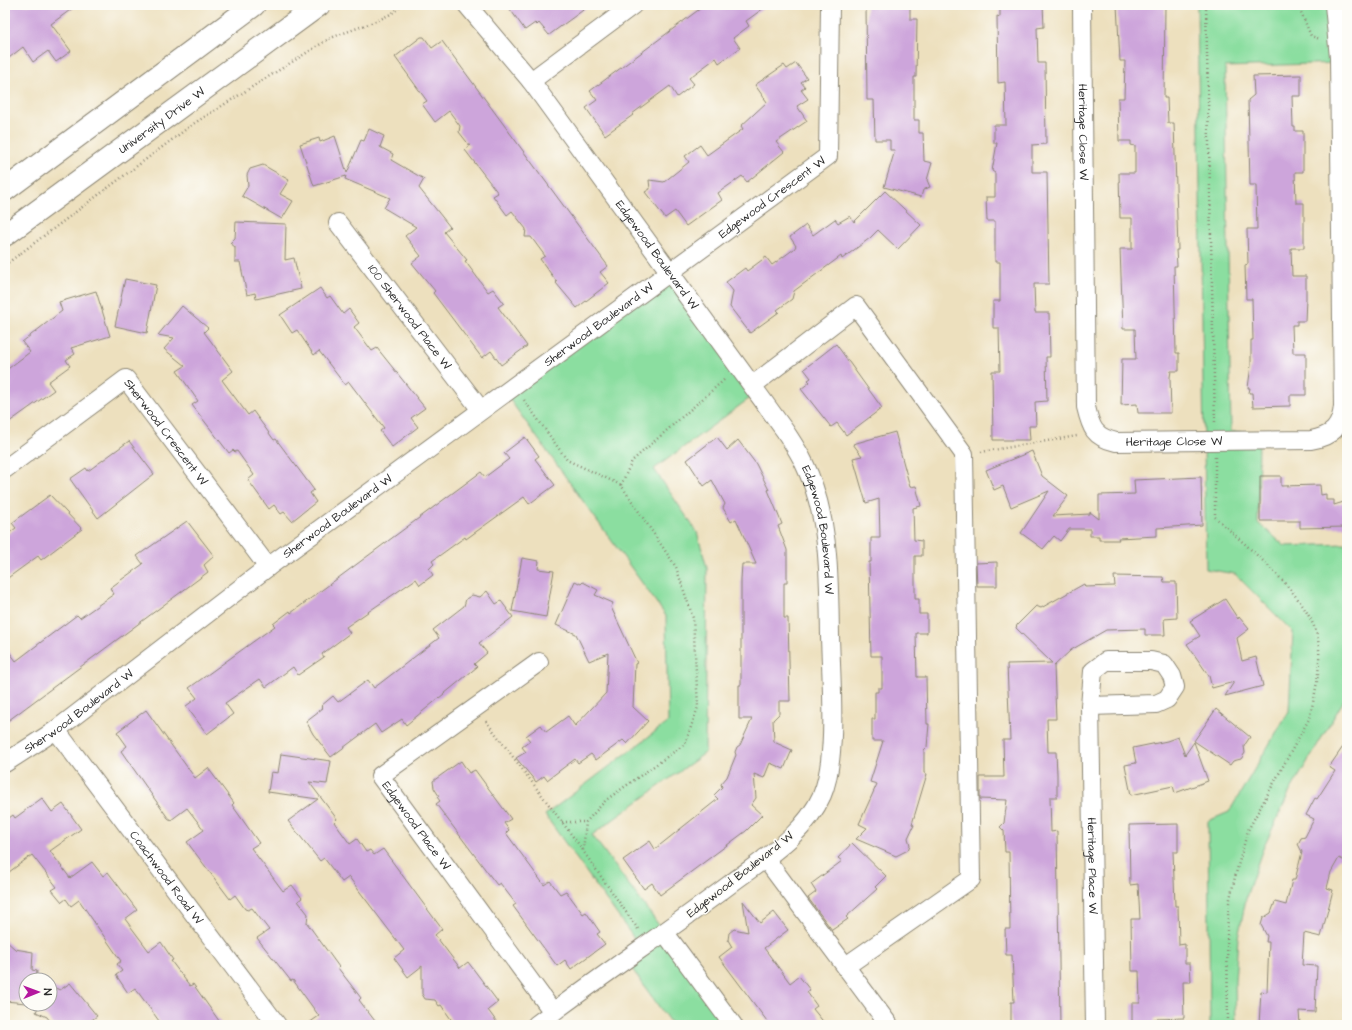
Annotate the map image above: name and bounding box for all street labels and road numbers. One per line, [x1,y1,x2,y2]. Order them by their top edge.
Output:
street label: University Drive W [115,83,209,158]
street label: Heritage Close W [1074,84,1092,181]
street label: Edgewood Crescent W [715,152,829,242]
street label: Edgewood Boulevard W [612,197,703,313]
street label: 100 Sherwood Place W [364,261,456,373]
street label: Sherwood Boulevard W [540,278,657,370]
street label: Sherwood Crescent W [120,375,212,489]
street label: Heritage Close W [1126,432,1223,451]
street label: Edgewood Boulevard W [798,463,838,595]
street label: Sherwood Boulevard W [279,470,396,562]
street label: Sherwood Boulevard W [21,665,137,757]
street label: Edgewood Place W [378,778,455,874]
street label: Heritage Place W [1083,817,1102,915]
street label: Coachwood Road W [126,827,207,928]
street label: Edgewood Boulevard W [683,828,798,923]

